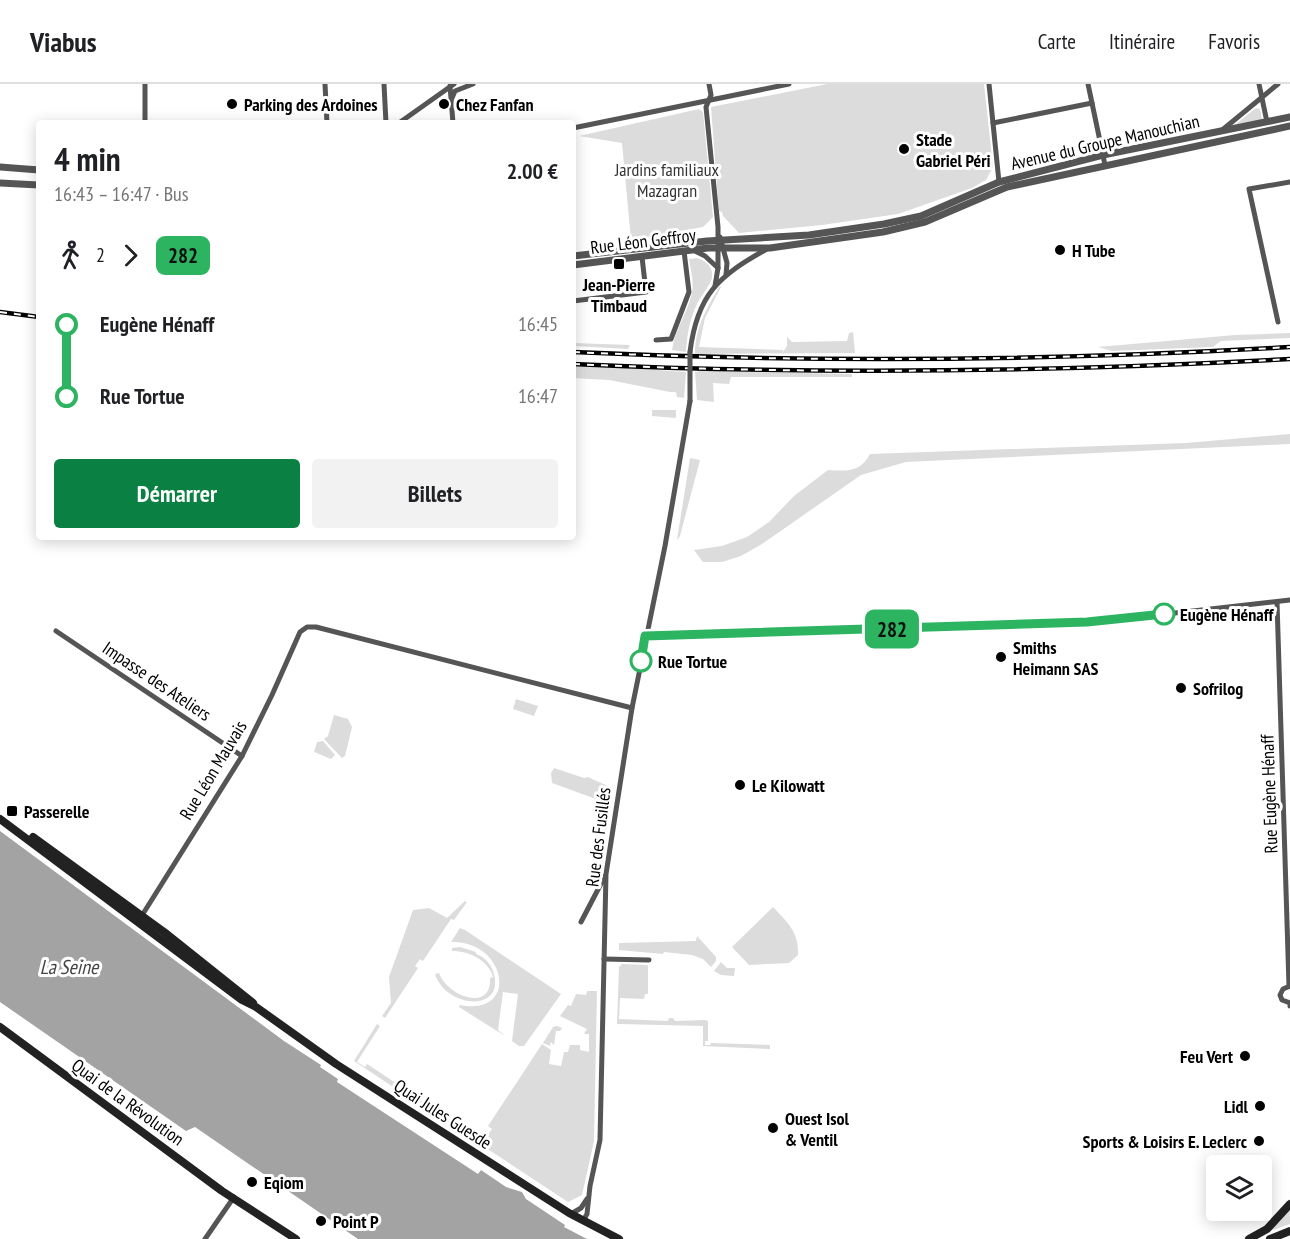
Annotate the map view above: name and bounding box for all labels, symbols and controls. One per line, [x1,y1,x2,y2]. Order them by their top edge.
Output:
text: Viabus [30,23,97,60]
text: Carte [1038,28,1076,55]
text: Itinéraire [1109,28,1175,55]
text: Favoris [1208,28,1260,55]
place label: Parking des Ardoines [244,93,378,116]
place label: Chez Fanfan [456,93,534,116]
marker: Parking des Ardoines [225,97,239,111]
marker: Chez Fanfan [437,97,451,111]
street label: Avenue du Groupe Manouchian [1009,109,1201,175]
place label: Stade Gabriel Péri [916,128,991,172]
text: 4 min [54,137,121,180]
marker: Stade Gabriel Péri [897,142,911,156]
text: 2.00 € [507,157,558,185]
park label: Jardins familiaux Mazagran [614,158,720,202]
text: 16:43 – 16:47 · Bus [54,181,189,207]
street label: Rue Léon Geffroy [589,223,697,259]
icon: walk [54,239,87,272]
icon: forward [114,239,147,272]
place label: H Tube [1072,239,1116,262]
text: 2 [96,242,105,268]
text: 282 [168,242,198,269]
marker: H Tube [1053,243,1067,257]
marker: Jean-Pierre Timbaud [612,257,626,271]
place label: Jean-Pierre Timbaud [582,273,655,317]
text: Eugène Hénaff [100,310,214,338]
text: 16:45 [518,311,558,337]
text: Rue Tortue [100,382,185,410]
text: 16:47 [518,383,558,409]
button: Démarrer [54,459,300,528]
button: Billets [312,459,558,528]
marker: Eugène Hénaff [1153,603,1175,625]
place label: Eugène Hénaff [1180,603,1275,626]
line badge: 282 [858,610,926,648]
text: 282 [877,616,907,643]
street label: Impasse des Ateliers [98,636,216,726]
place label: Smiths Heimann SAS [1013,636,1098,680]
marker: Rue Tortue [630,650,652,672]
place label: Rue Tortue [658,650,728,673]
marker: Smiths Heimann SAS [994,650,1008,664]
place label: Sofrilog [1193,677,1243,700]
marker: Sofrilog [1174,681,1188,695]
street label: Rue Léon Mauvais [174,716,252,824]
street label: Rue Eugène Hénaff [1255,733,1283,854]
place label: Le Kilowatt [752,774,825,797]
marker: Le Kilowatt [733,778,747,792]
street label: Rue des Fusillés [580,786,616,888]
place label: Passerelle [24,800,90,823]
marker: Passerelle [5,804,19,818]
water label: La Seine [40,954,100,980]
place label: Feu Vert [1180,1045,1234,1068]
marker: Feu Vert [1238,1049,1252,1063]
street label: Quai de la Révolution [67,1054,189,1150]
street label: Quai Jules Guesde [390,1074,496,1154]
place label: Lidl [1224,1095,1249,1118]
marker: Lidl [1253,1099,1267,1113]
place label: Ouest Isol & Ventil [785,1107,850,1151]
marker: Ouest Isol & Ventil [766,1121,780,1135]
place label: Sports & Loisirs E. Leclerc [1083,1130,1248,1153]
marker: Sports & Loisirs E. Leclerc [1252,1134,1266,1148]
map controls [1206,1155,1272,1221]
button: layers [1206,1155,1272,1221]
place label: Eqiom [264,1171,304,1194]
marker: Eqiom [245,1175,259,1189]
place label: Point P [333,1210,379,1233]
marker: Point P [314,1214,328,1228]

